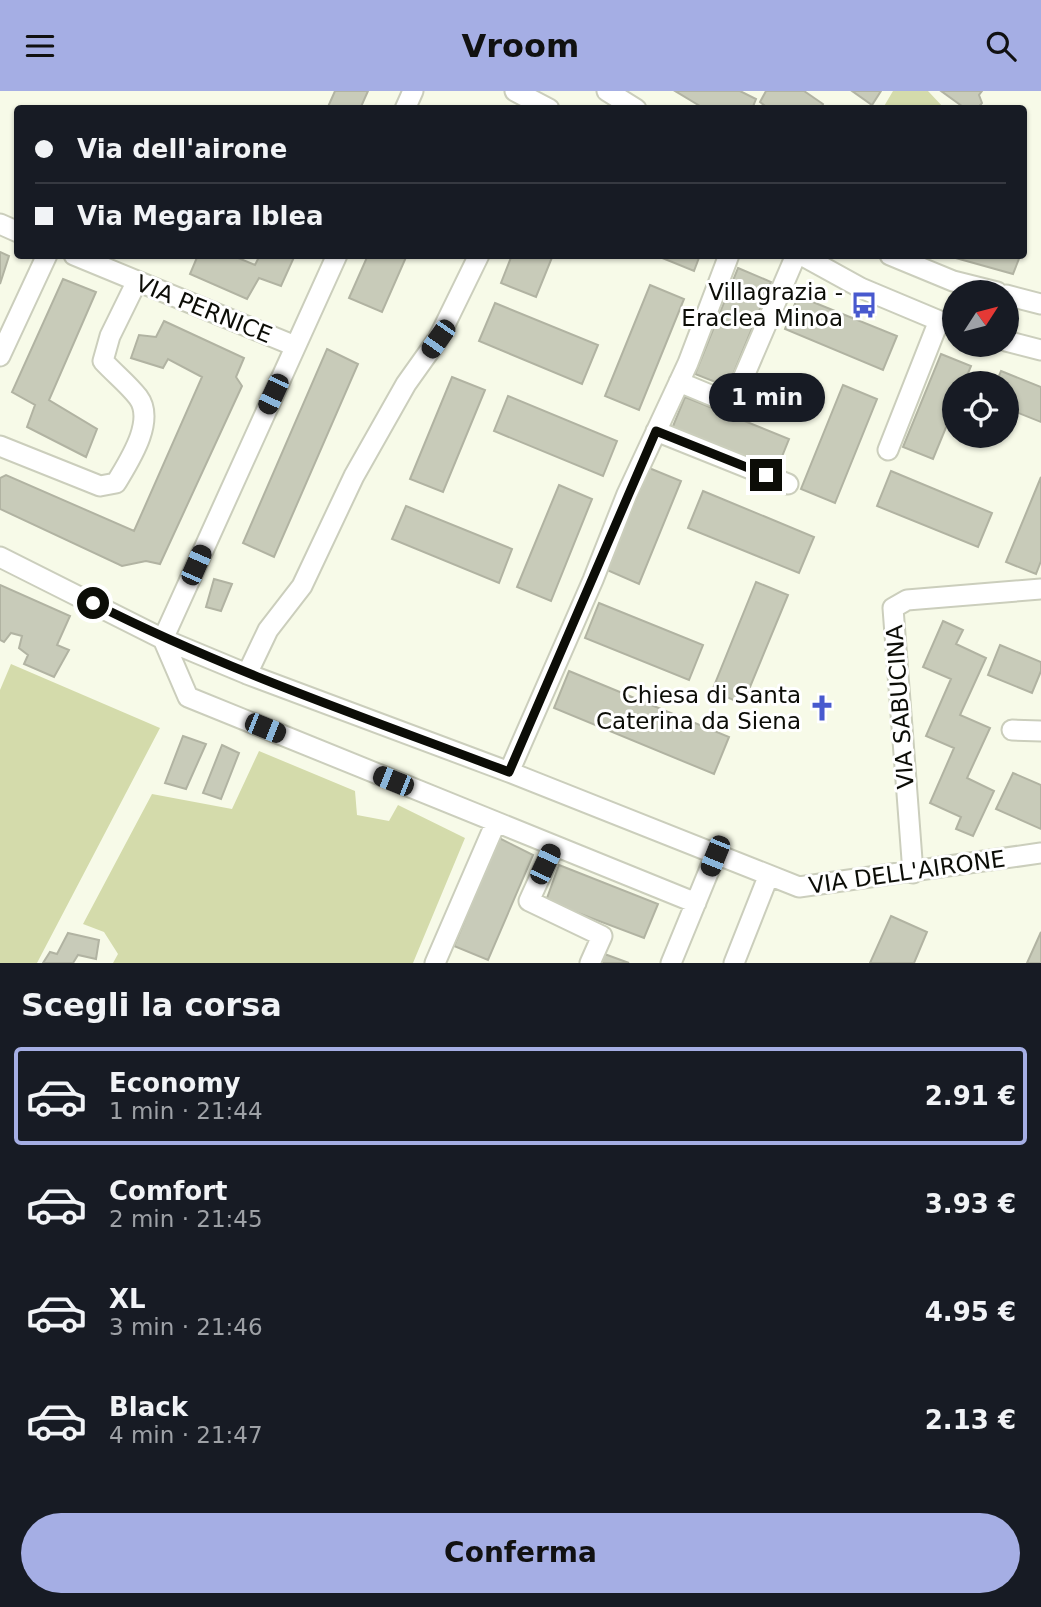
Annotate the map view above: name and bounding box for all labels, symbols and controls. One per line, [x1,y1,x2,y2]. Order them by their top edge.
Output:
icon: menu [21,27,59,65]
text: Vroom [462,27,579,65]
icon: search [982,27,1020,65]
text: Via dell'airone [77,134,288,164]
text: Via Megara Iblea [77,201,324,231]
street label: VIA PERNICE [132,270,276,348]
place label: Villagrazia - Eraclea Minoa [681,279,843,331]
north arrow [942,280,1018,357]
map controls [942,280,1019,448]
bus stop icon: Villagrazia - Eraclea Minoa [849,290,879,320]
car [418,316,459,362]
car [255,371,292,417]
button: locate [942,371,1019,448]
callout: 1 min [708,373,824,423]
text: 1 min [731,384,803,410]
route end [750,459,782,491]
car [178,542,215,588]
route start [77,587,109,619]
street label: VIA SABUCINA [881,624,919,790]
place label: Chiesa di Santa Caterina da Siena [596,682,801,734]
church icon: Chiesa di Santa Caterina da Siena [807,693,837,723]
car [242,710,289,746]
car [370,763,417,799]
car [698,833,733,879]
car [527,841,564,887]
street label: VIA DELL'AIRONE [807,845,1007,899]
text: Scegli la corsa [21,986,282,1024]
icon: car [25,1065,88,1128]
text: Economy [109,1068,240,1098]
text: 2.91 € [925,1081,1016,1111]
text: 1 min · 21:44 [109,1098,263,1124]
icon: car [25,1173,88,1236]
text: Comfort [109,1176,227,1206]
text: 3.93 € [925,1189,1016,1219]
text: 2 min · 21:45 [109,1206,263,1232]
icon: car [25,1281,88,1344]
text: XL [109,1284,146,1314]
text: 4.95 € [925,1297,1016,1327]
text: 3 min · 21:46 [109,1314,263,1340]
icon: car [25,1389,88,1452]
text: Black [109,1392,188,1422]
text: 2.13 € [925,1405,1016,1435]
text: 4 min · 21:47 [109,1422,263,1448]
button: Conferma [21,1513,1020,1593]

